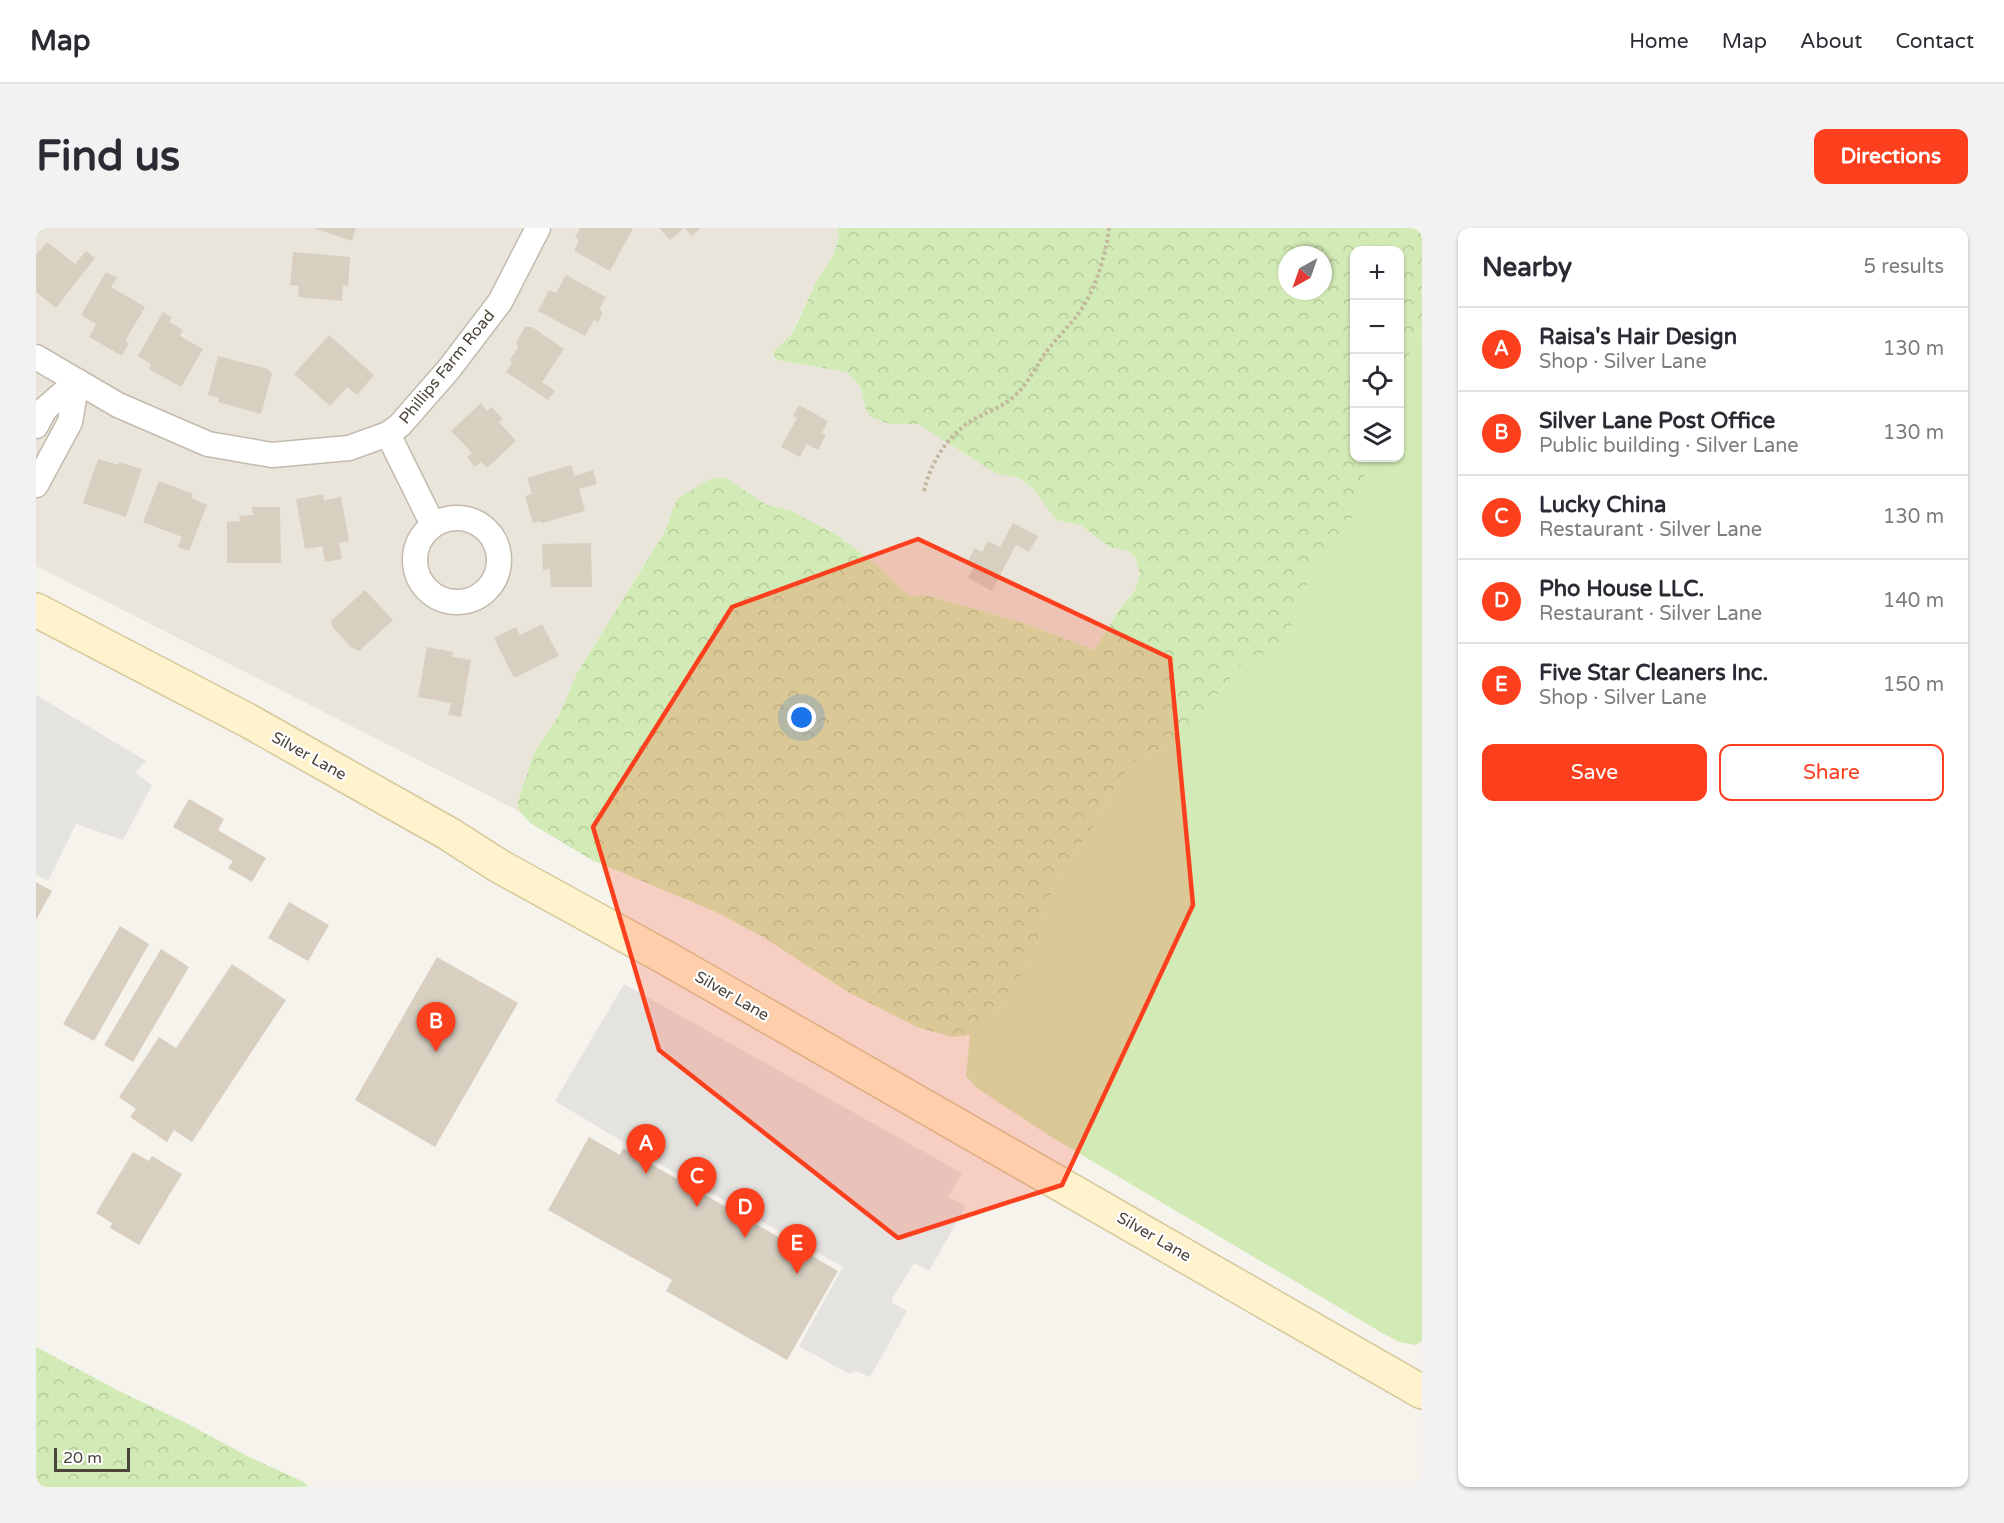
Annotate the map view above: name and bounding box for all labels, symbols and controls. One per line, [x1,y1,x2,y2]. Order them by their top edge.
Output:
text: Map [30,24,90,58]
text: Home [1629,29,1689,54]
text: Map [1722,29,1767,54]
text: About [1800,29,1862,54]
text: Contact [1895,29,1974,54]
button: Directions [1814,129,1968,184]
text: Find us [36,131,180,182]
north arrow [1278,246,1332,300]
map controls [1350,246,1404,462]
button: + [1350,246,1404,300]
text: Nearby [1482,252,1572,283]
text: 5 results [1864,255,1944,279]
button: − [1350,300,1404,354]
street label: Phillips Farm Road [395,306,499,428]
text: Raisa's Hair Design [1539,324,1737,350]
text: A [1494,337,1509,361]
text: 130 m [1883,337,1944,361]
text: Shop · Silver Lane [1539,350,1707,374]
button: locate [1350,354,1404,408]
button: layers [1350,408,1404,462]
text: Silver Lane Post Office [1539,408,1775,434]
text: B [1495,421,1508,445]
text: 130 m [1883,421,1944,445]
text: Public building · Silver Lane [1539,434,1799,458]
text: Lucky China [1539,492,1666,518]
text: C [1495,505,1508,529]
text: 130 m [1883,505,1944,529]
text: Restaurant · Silver Lane [1539,518,1762,542]
text: Pho House LLC. [1539,576,1704,602]
text: D [1494,589,1509,613]
text: 140 m [1883,589,1944,613]
text: Restaurant · Silver Lane [1539,602,1762,626]
text: Five Star Cleaners Inc. [1539,660,1768,686]
text: E [1495,673,1508,697]
text: 150 m [1883,673,1944,697]
text: Shop · Silver Lane [1539,686,1707,710]
your location [787,703,816,732]
street label: Silver Lane [268,727,350,785]
button: Save [1482,744,1707,801]
button: Share [1719,744,1944,801]
street label: Silver Lane [691,967,773,1025]
pin: B [416,1002,456,1052]
pin: A [626,1124,666,1174]
pin: C [678,1158,716,1207]
pin: D [726,1188,764,1238]
street label: Silver Lane [1113,1208,1195,1266]
pin: E [778,1224,816,1274]
scale bar [54,1445,130,1472]
text: 20 m [63,1448,102,1468]

